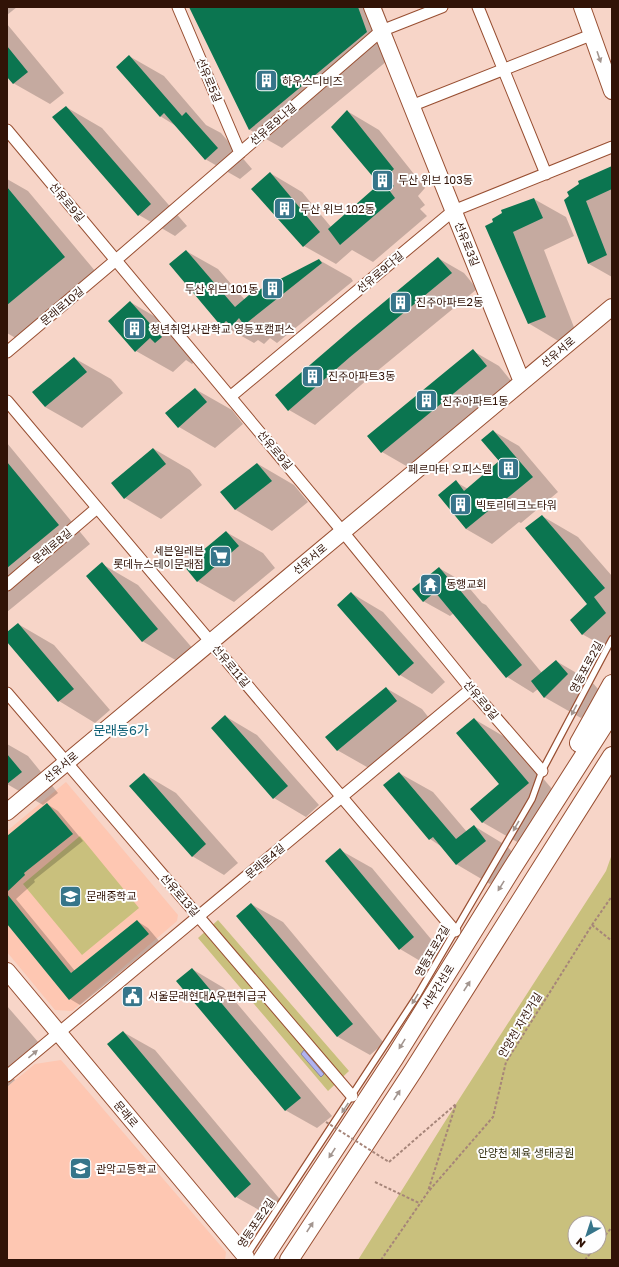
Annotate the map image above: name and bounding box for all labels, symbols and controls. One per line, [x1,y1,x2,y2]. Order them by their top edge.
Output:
one-way arrow [596,51,602,63]
street label: 선유로5길 [194,56,225,104]
building icon: 하우스디비즈 [254,68,280,94]
place label: 하우스디비즈 [282,74,343,87]
street label: 선유로9나길 [247,100,299,147]
building icon: 두산 위브 103동 [370,167,396,193]
place label: 두산 위브 103동 [398,173,473,186]
street label: 선유로9길 [47,179,88,224]
building icon: 두산 위브 102동 [271,196,297,222]
place label: 두산 위브 102동 [300,202,375,215]
street label: 선유로3길 [453,220,482,268]
street label: 선유로9다길 [354,248,406,295]
building icon: 두산 위브 101동 [260,276,286,302]
place label: 두산 위브 101동 [184,282,258,295]
street label: 문래로10길 [37,284,86,328]
building icon: 진주아파트2동 [388,289,414,315]
place label: 진주아파트2동 [416,295,483,308]
building icon: 청년취업사관학교 영등포캠퍼스 [122,316,148,342]
place label: 청년취업사관학교 영등포캠퍼스 [150,322,294,335]
street label: 선유서로 [538,334,577,370]
building icon: 진주아파트3동 [300,363,326,389]
place label: 진주아파트3동 [328,369,395,382]
building icon: 진주아파트1동 [414,388,440,414]
place label: 진주아파트1동 [442,394,508,407]
street label: 선유로9길 [255,427,296,472]
building icon: 페르마타 오피스텔 [495,456,521,482]
place label: 페르마타 오피스텔 [408,462,492,475]
building icon: 빅토리테크노타워 [448,492,474,518]
place label: 빅토리테크노타워 [476,498,557,511]
street label: 문래로8길 [29,525,74,566]
street label: 선유서로 [290,541,329,577]
place label: 세븐일레븐 롯데뉴스테이문래점 [113,544,204,570]
supermarket icon: 세븐일레븐 롯데뉴스테이문래점 [207,544,233,570]
temple icon: 동행교회 [418,571,444,597]
place label: 동행교회 [446,577,486,590]
street label: 영등포로2길 [566,639,605,695]
street label: 선유로11길 [210,642,253,689]
street label: 선유로9길 [461,677,502,722]
one-way arrow [571,704,578,716]
district label: 문래동6가 [93,722,149,738]
street label: 선유서로 [41,749,80,785]
one-way arrow [513,820,520,832]
street label: 문래로4길 [242,840,287,881]
street label: 선유로13길 [158,871,202,919]
one-way arrow [497,880,504,892]
school or university icon: 문래중학교 [57,883,83,909]
place label: 문래중학교 [86,889,137,902]
street label: 영등포로2길 [412,923,451,979]
street label: 서부간선로 [419,962,456,1012]
one-way arrow [463,981,471,991]
public building icon: 서울문래현대A우편취급국 [120,983,146,1009]
place label: 서울문래현대A우편취급국 [148,989,267,1002]
street label: 안양천 자전거길 [495,990,544,1060]
one-way arrow [411,994,419,1004]
one-way arrow [399,1038,406,1050]
one-way arrow [28,1050,38,1059]
one-way arrow [393,1090,401,1100]
street label: 문래로 [112,1098,141,1129]
one-way arrow [341,1102,348,1114]
park label: 안양천 체육 생태공원 [478,1146,574,1159]
one-way arrow [328,1148,336,1158]
school or university icon: 관악고등학교 [68,1156,94,1182]
place label: 관악고등학교 [96,1162,157,1175]
street label: 영등포로2길 [234,1195,277,1250]
north arrow [567,1215,607,1255]
one-way arrow [306,1222,314,1232]
text: N [573,1235,588,1251]

